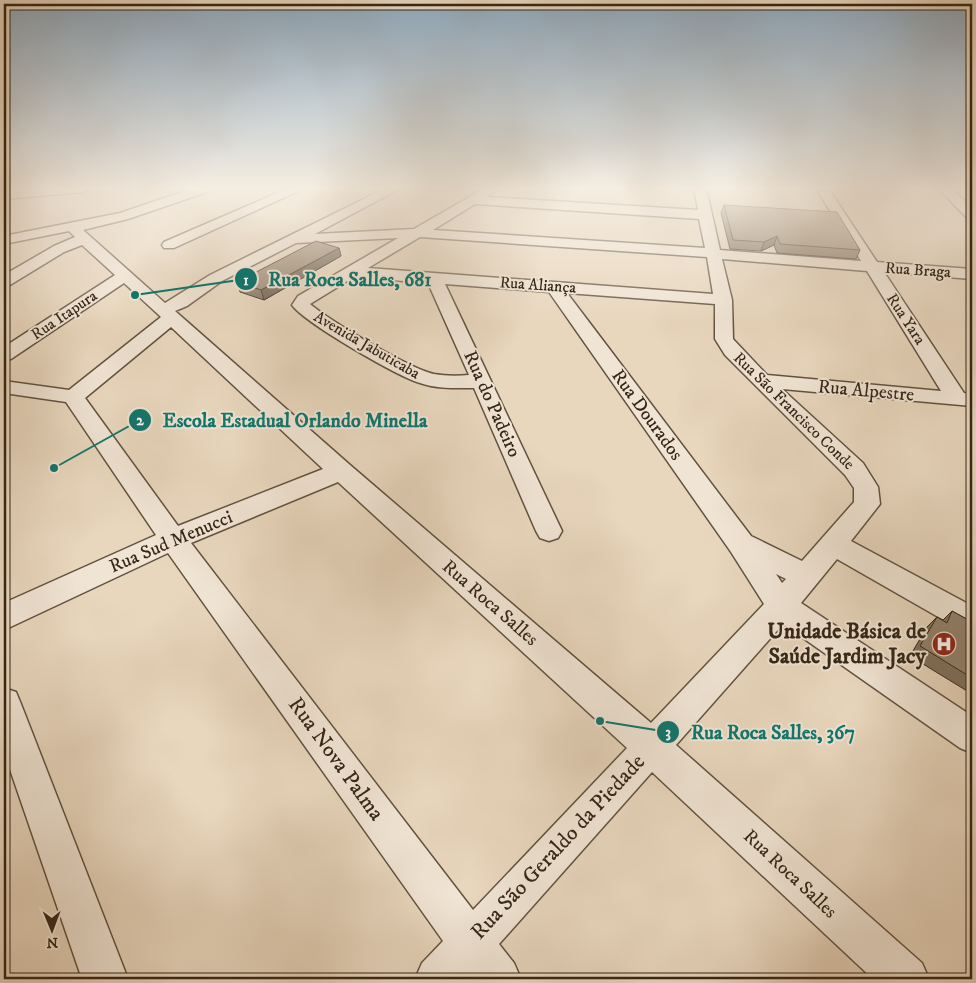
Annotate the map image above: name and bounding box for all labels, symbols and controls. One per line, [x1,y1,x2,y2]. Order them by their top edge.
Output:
street label: Rua Braga [884,258,952,282]
callout: Rua Roca Salles, 681 [234,262,442,297]
text: Rua Roca Salles, 681 [268,268,432,293]
text: 1 [243,271,249,290]
street label: Rua Aliança [499,272,577,298]
street label: Rua Itapura [27,286,101,344]
street label: Rua Yara [882,290,930,349]
street label: Avenida Jabuticaba [310,306,424,384]
street label: Rua do Padeiro [458,347,526,461]
street label: Rua São Francisco Conde [729,348,859,474]
street label: Rua Dourados [606,365,688,465]
street label: Rua Alpestre [817,375,915,407]
callout: Escola Estadual Orlando Minella [127,402,437,437]
text: Escola Estadual Orlando Minella [162,409,428,434]
text: 2 [136,411,144,430]
street label: Rua Sud Menucci [106,506,236,578]
street label: Rua Roca Salles [437,555,543,651]
place label: Unidade Básica de Saúde Jardim Jacy [767,618,927,670]
hospital icon: Unidade Básica de Saúde Jardim Jacy [931,631,957,657]
street label: Rua Nova Palma [282,692,390,827]
callout: Rua Roca Salles, 367 [656,714,865,749]
text: Rua Roca Salles, 367 [691,721,855,746]
text: 3 [665,723,671,742]
street label: Rua São Geraldo da Piedade [465,749,651,945]
street label: Rua Roca Salles [738,825,842,923]
north arrow [28,906,78,956]
text: N [46,933,58,951]

